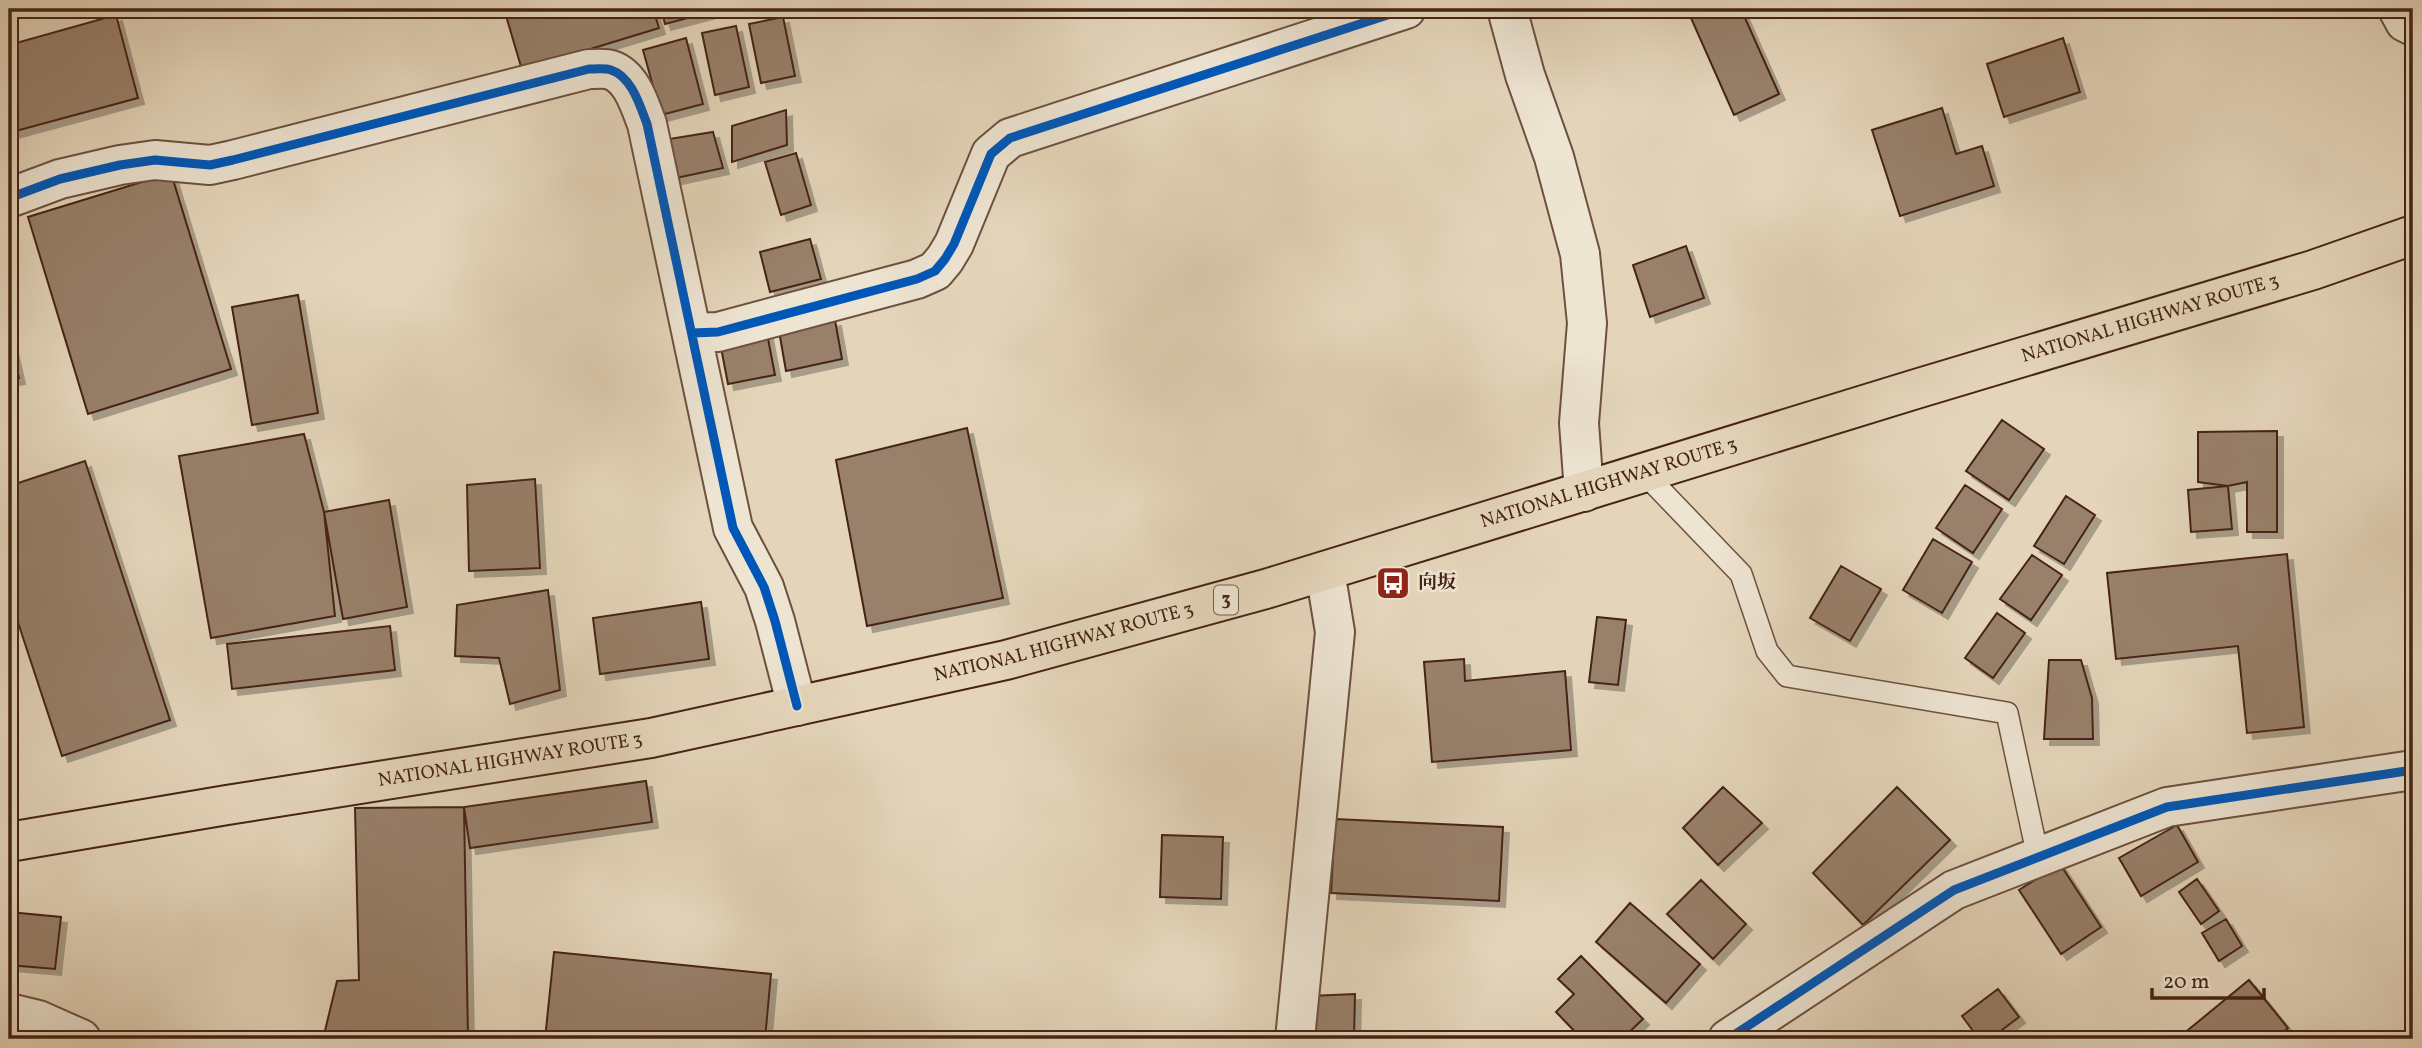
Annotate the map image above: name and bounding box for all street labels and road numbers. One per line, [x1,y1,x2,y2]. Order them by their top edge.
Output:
street label: NATIONAL HIGHWAY ROUTE 3 [2018,268,2282,370]
street label: NATIONAL HIGHWAY ROUTE 3 [1477,432,1740,535]
road number: 3 [1214,586,1238,614]
street label: NATIONAL HIGHWAY ROUTE 3 [931,596,1196,688]
street label: NATIONAL HIGHWAY ROUTE 3 [376,727,644,794]

